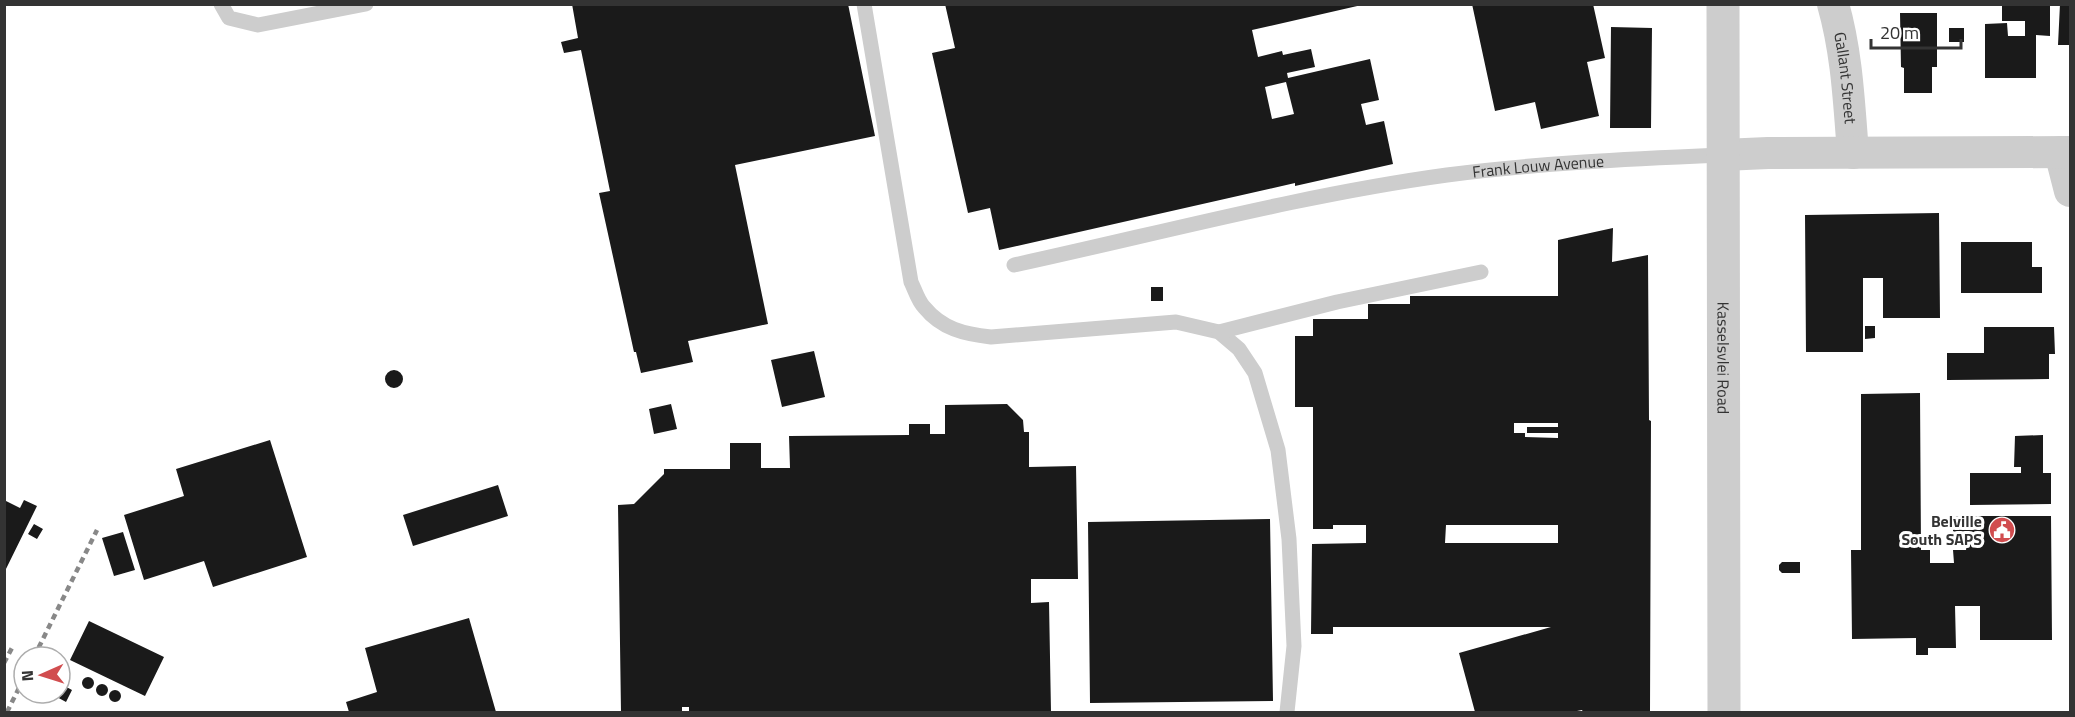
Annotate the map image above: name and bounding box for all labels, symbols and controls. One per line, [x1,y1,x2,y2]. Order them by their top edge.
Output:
scale bar [1871,12,1961,50]
text: 20 m [1880,19,1919,46]
street label: Gallant Street [1828,30,1863,125]
street label: Frank Louw Avenue [1471,149,1605,184]
street label: Kasselsvlei Road [1711,302,1736,414]
place label: Belville South SAPS [1901,509,1982,551]
public building icon: Belville South SAPS [1987,515,2017,545]
north arrow [12,645,72,705]
text: N [15,670,39,682]

